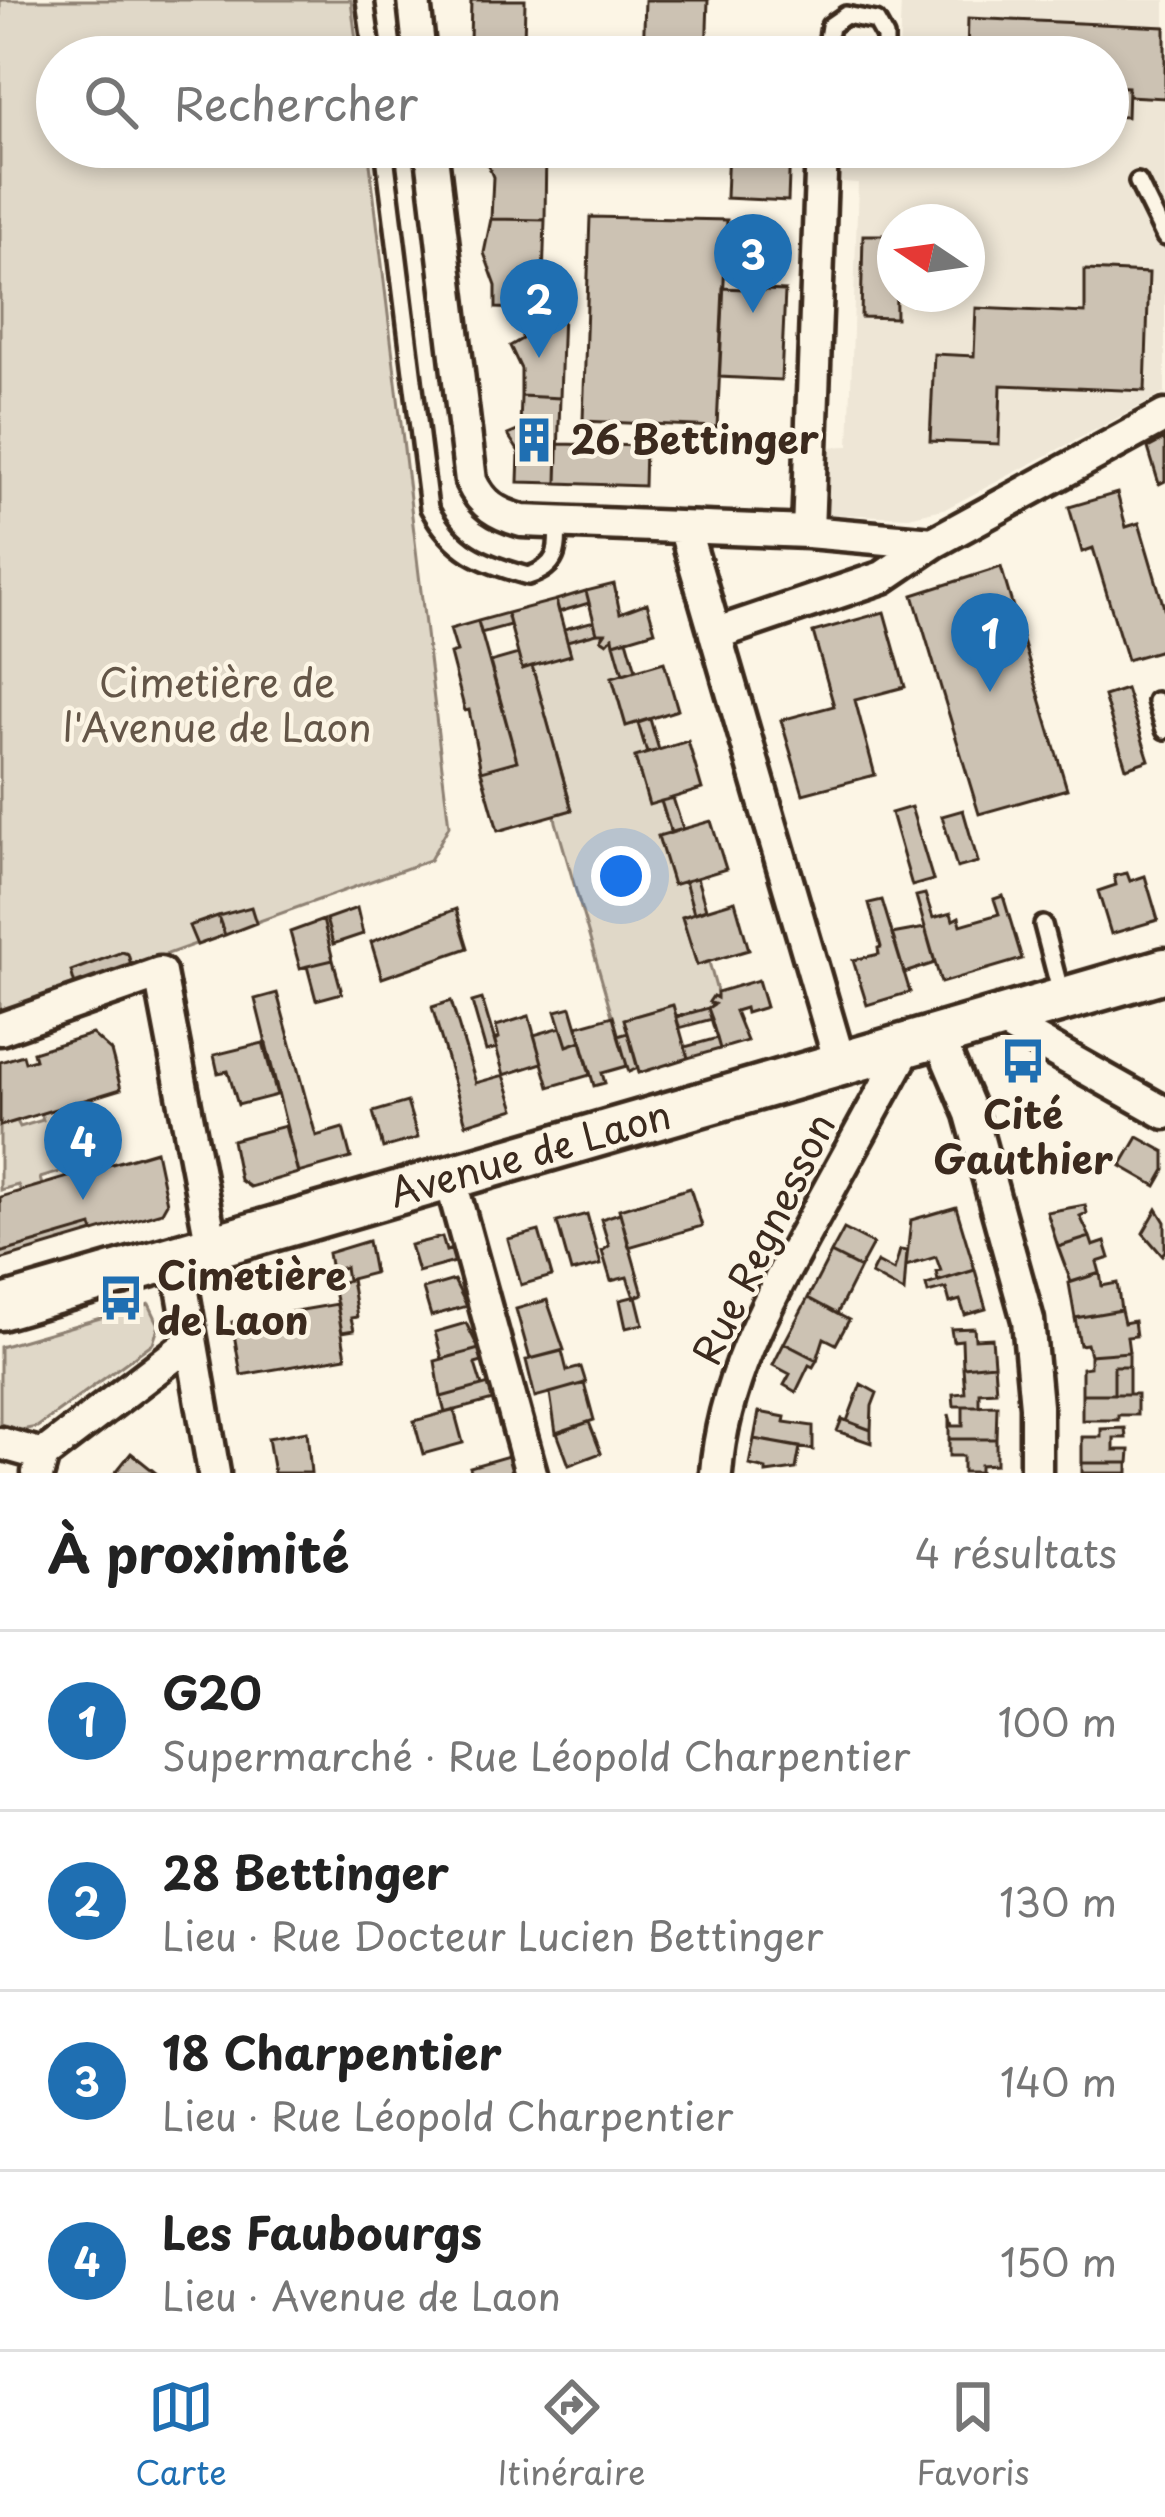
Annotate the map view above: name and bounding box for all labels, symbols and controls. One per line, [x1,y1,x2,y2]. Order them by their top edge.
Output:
search box [36,36,1129,168]
text: Rechercher [174,68,418,136]
icon: search [78,69,144,135]
north arrow [877,204,985,312]
pin: 3 [714,214,792,313]
pin: 2 [500,259,578,358]
place label: 26 Bettinger [570,408,820,467]
building icon: 26 Bettinger [509,415,559,465]
pin: 1 [951,593,1029,692]
park label: Cimetière de l'Avenue de Laon [62,651,372,755]
your location [591,846,651,906]
bus stop icon: Cité Gauthier [998,1036,1048,1086]
street label: Avenue de Laon [382,1083,677,1221]
place label: Cité Gauthier [933,1083,1113,1187]
pin: 4 [44,1101,122,1200]
street label: Rue Regnesson [675,1102,848,1374]
place label: Cimetière de Laon [157,1244,347,1348]
bus stop icon: Cimetière de Laon [96,1273,146,1323]
text: À proximité [48,1513,349,1590]
text: 4 résultats [915,1522,1117,1581]
text: G20 [162,1657,262,1725]
text: 1 [78,1691,96,1750]
text: 100 m [998,1691,1117,1750]
text: Supermarché · Rue Léopold Charpentier [162,1725,910,1784]
text: 28 Bettinger [162,1837,449,1905]
text: 2 [73,1871,101,1930]
text: 130 m [999,1871,1117,1930]
text: Lieu · Rue Docteur Lucien Bettinger [162,1905,823,1964]
text: 18 Charpentier [162,2017,502,2085]
text: 3 [74,2051,100,2110]
text: 140 m [1000,2051,1117,2110]
text: Lieu · Rue Léopold Charpentier [162,2085,734,2144]
text: Les Faubourgs [162,2197,482,2265]
text: 4 [74,2231,100,2290]
text: 150 m [1000,2231,1117,2290]
text: Lieu · Avenue de Laon [162,2265,561,2324]
tab: Carte [135,2374,227,2496]
tab: Itinéraire [497,2374,646,2496]
tab: Favoris [916,2374,1030,2496]

